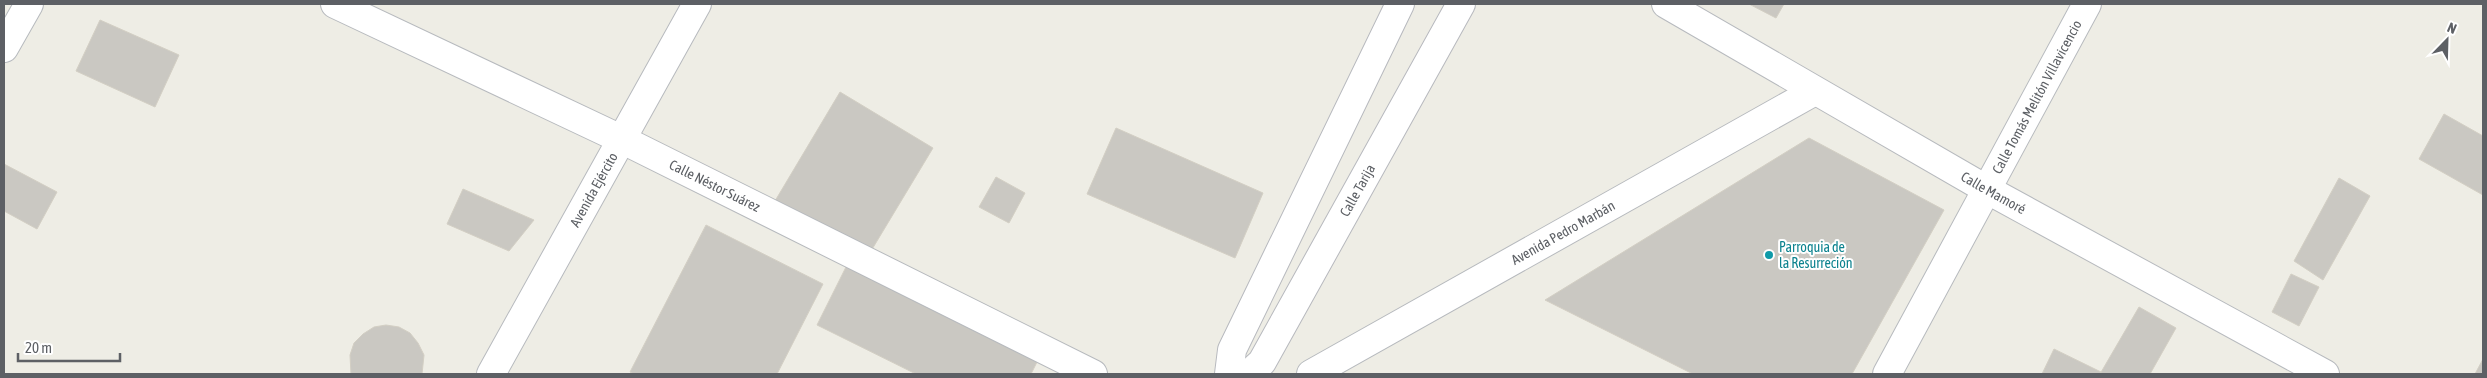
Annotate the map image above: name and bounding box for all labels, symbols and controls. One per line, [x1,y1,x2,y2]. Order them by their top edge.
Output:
north arrow [2422,15,2472,65]
street label: Calle Tomás Melitón Villavicencio [1989,17,2085,176]
text: N [2445,19,2459,37]
street label: Avenida Ejército [567,150,621,230]
street label: Calle Néstor Suárez [667,156,763,215]
street label: Calle Tarija [1336,162,1378,219]
street label: Calle Mamoré [1958,168,2029,217]
street label: Avenida Pedro Marbán [1508,197,1618,268]
place label: Parroquia de la Resurreción [1779,239,1853,271]
marker: Parroquia de la Resurreción [1763,249,1775,261]
scale bar [18,330,120,362]
text: 20 m [25,339,52,356]

